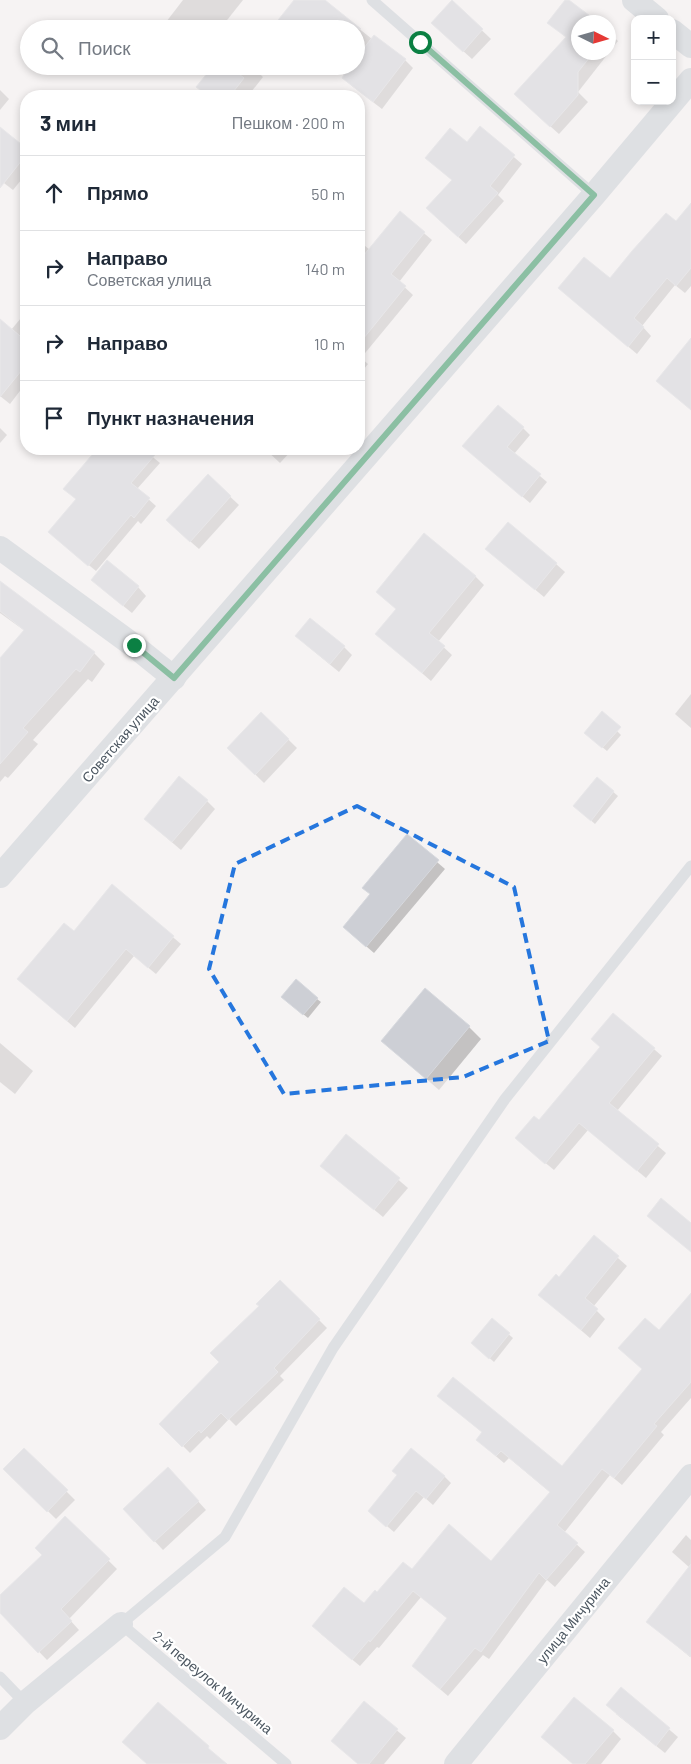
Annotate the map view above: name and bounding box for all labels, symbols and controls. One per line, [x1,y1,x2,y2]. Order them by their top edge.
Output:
north arrow [571,15,616,60]
map controls [631,15,676,105]
button: + [631,15,676,60]
search box [20,20,365,75]
route start [409,31,432,54]
icon: search [38,34,66,62]
text: Поиск [78,36,131,59]
button: − [631,60,676,105]
text: 3 мин [40,110,97,135]
text: Пешком · 200 m [232,113,345,132]
icon: ahead [40,179,68,207]
text: Прямо [87,181,149,204]
text: 50 m [311,184,345,203]
text: Направо [87,246,168,269]
icon: right [40,254,68,282]
text: 140 m [305,259,345,278]
text: Советская улица [87,270,211,289]
icon: right [40,329,68,357]
text: Направо [87,331,168,354]
text: 10 m [314,334,345,353]
icon: arrive [40,404,68,432]
text: Пункт назначения [87,406,254,429]
route end [123,634,146,657]
street label: Советская улица [78,692,162,786]
street label: улица Мичурина [533,1573,613,1667]
street label: 2-й переулок Мичурина [150,1627,276,1737]

